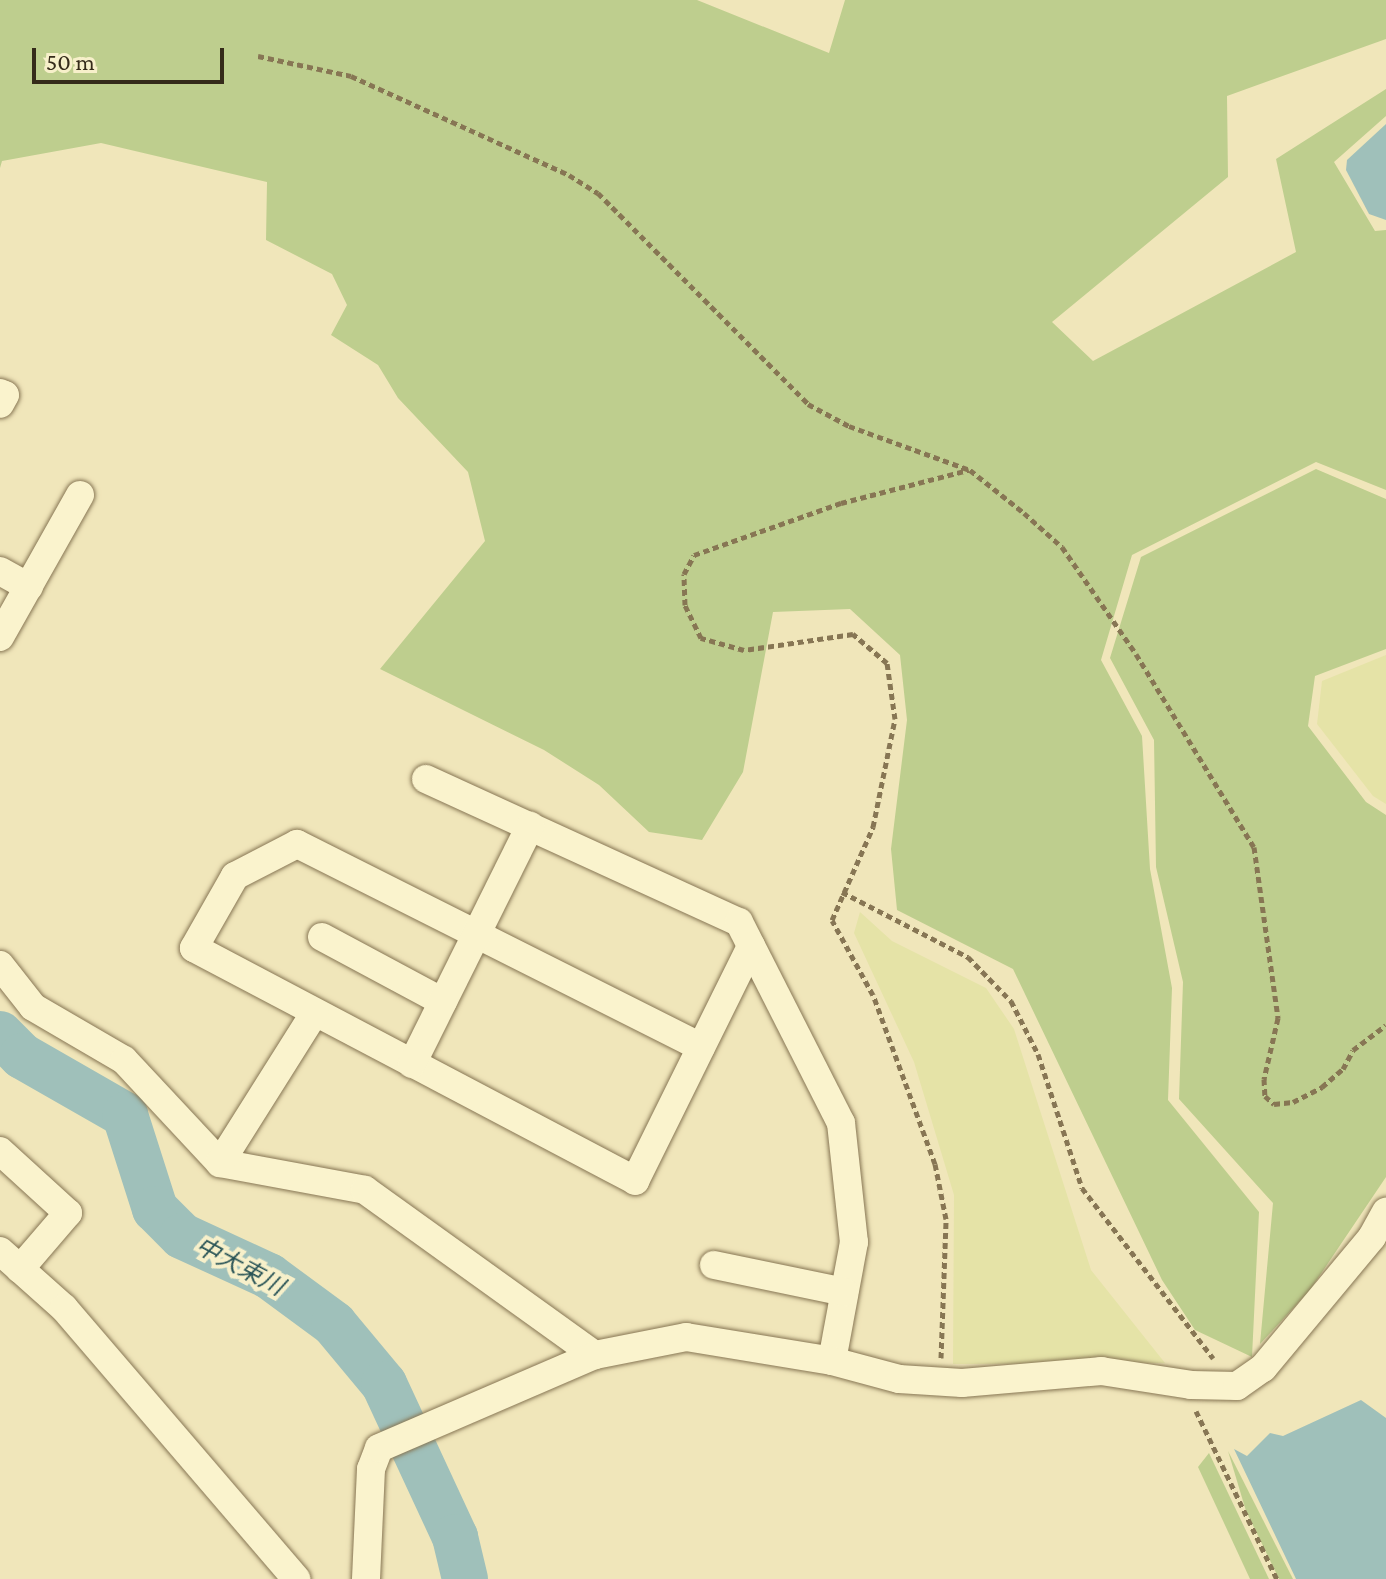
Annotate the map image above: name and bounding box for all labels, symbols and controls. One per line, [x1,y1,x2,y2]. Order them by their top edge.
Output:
scale bar [36,32,228,82]
text: 50 m [46,48,95,75]
water label: 中大束川 [191,1231,289,1301]

